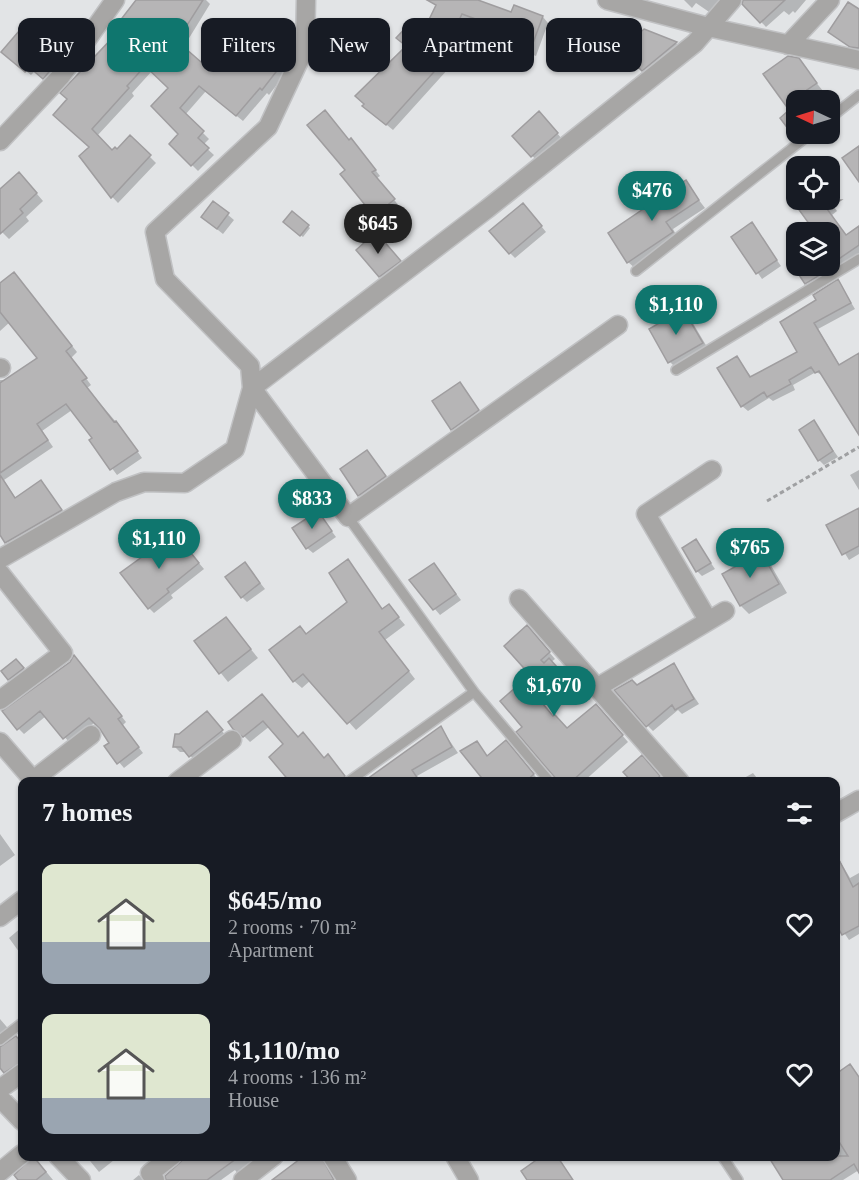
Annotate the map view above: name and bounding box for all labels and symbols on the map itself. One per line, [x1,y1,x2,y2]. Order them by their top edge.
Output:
north arrow [786,90,840,144]
pin: $476 [616,171,688,222]
pin: $645 [342,204,414,255]
pin: $1,110 [627,285,725,336]
pin: $833 [276,479,348,530]
pin: $1,110 [110,519,208,570]
pin: $765 [714,528,786,579]
pin: $1,670 [505,666,603,717]

